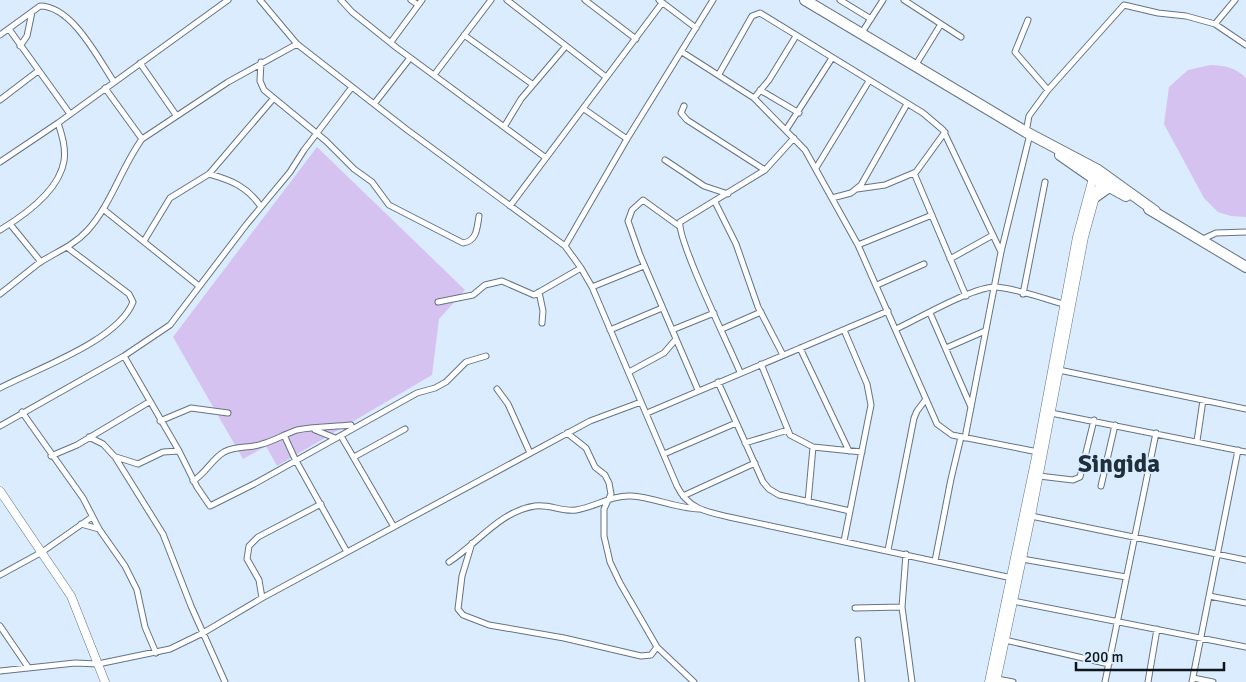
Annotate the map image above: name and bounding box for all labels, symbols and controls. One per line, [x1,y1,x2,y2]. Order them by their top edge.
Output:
district label: Singida [1078,448,1160,479]
scale bar [1076,640,1224,672]
text: 200 m [1084,648,1124,666]

